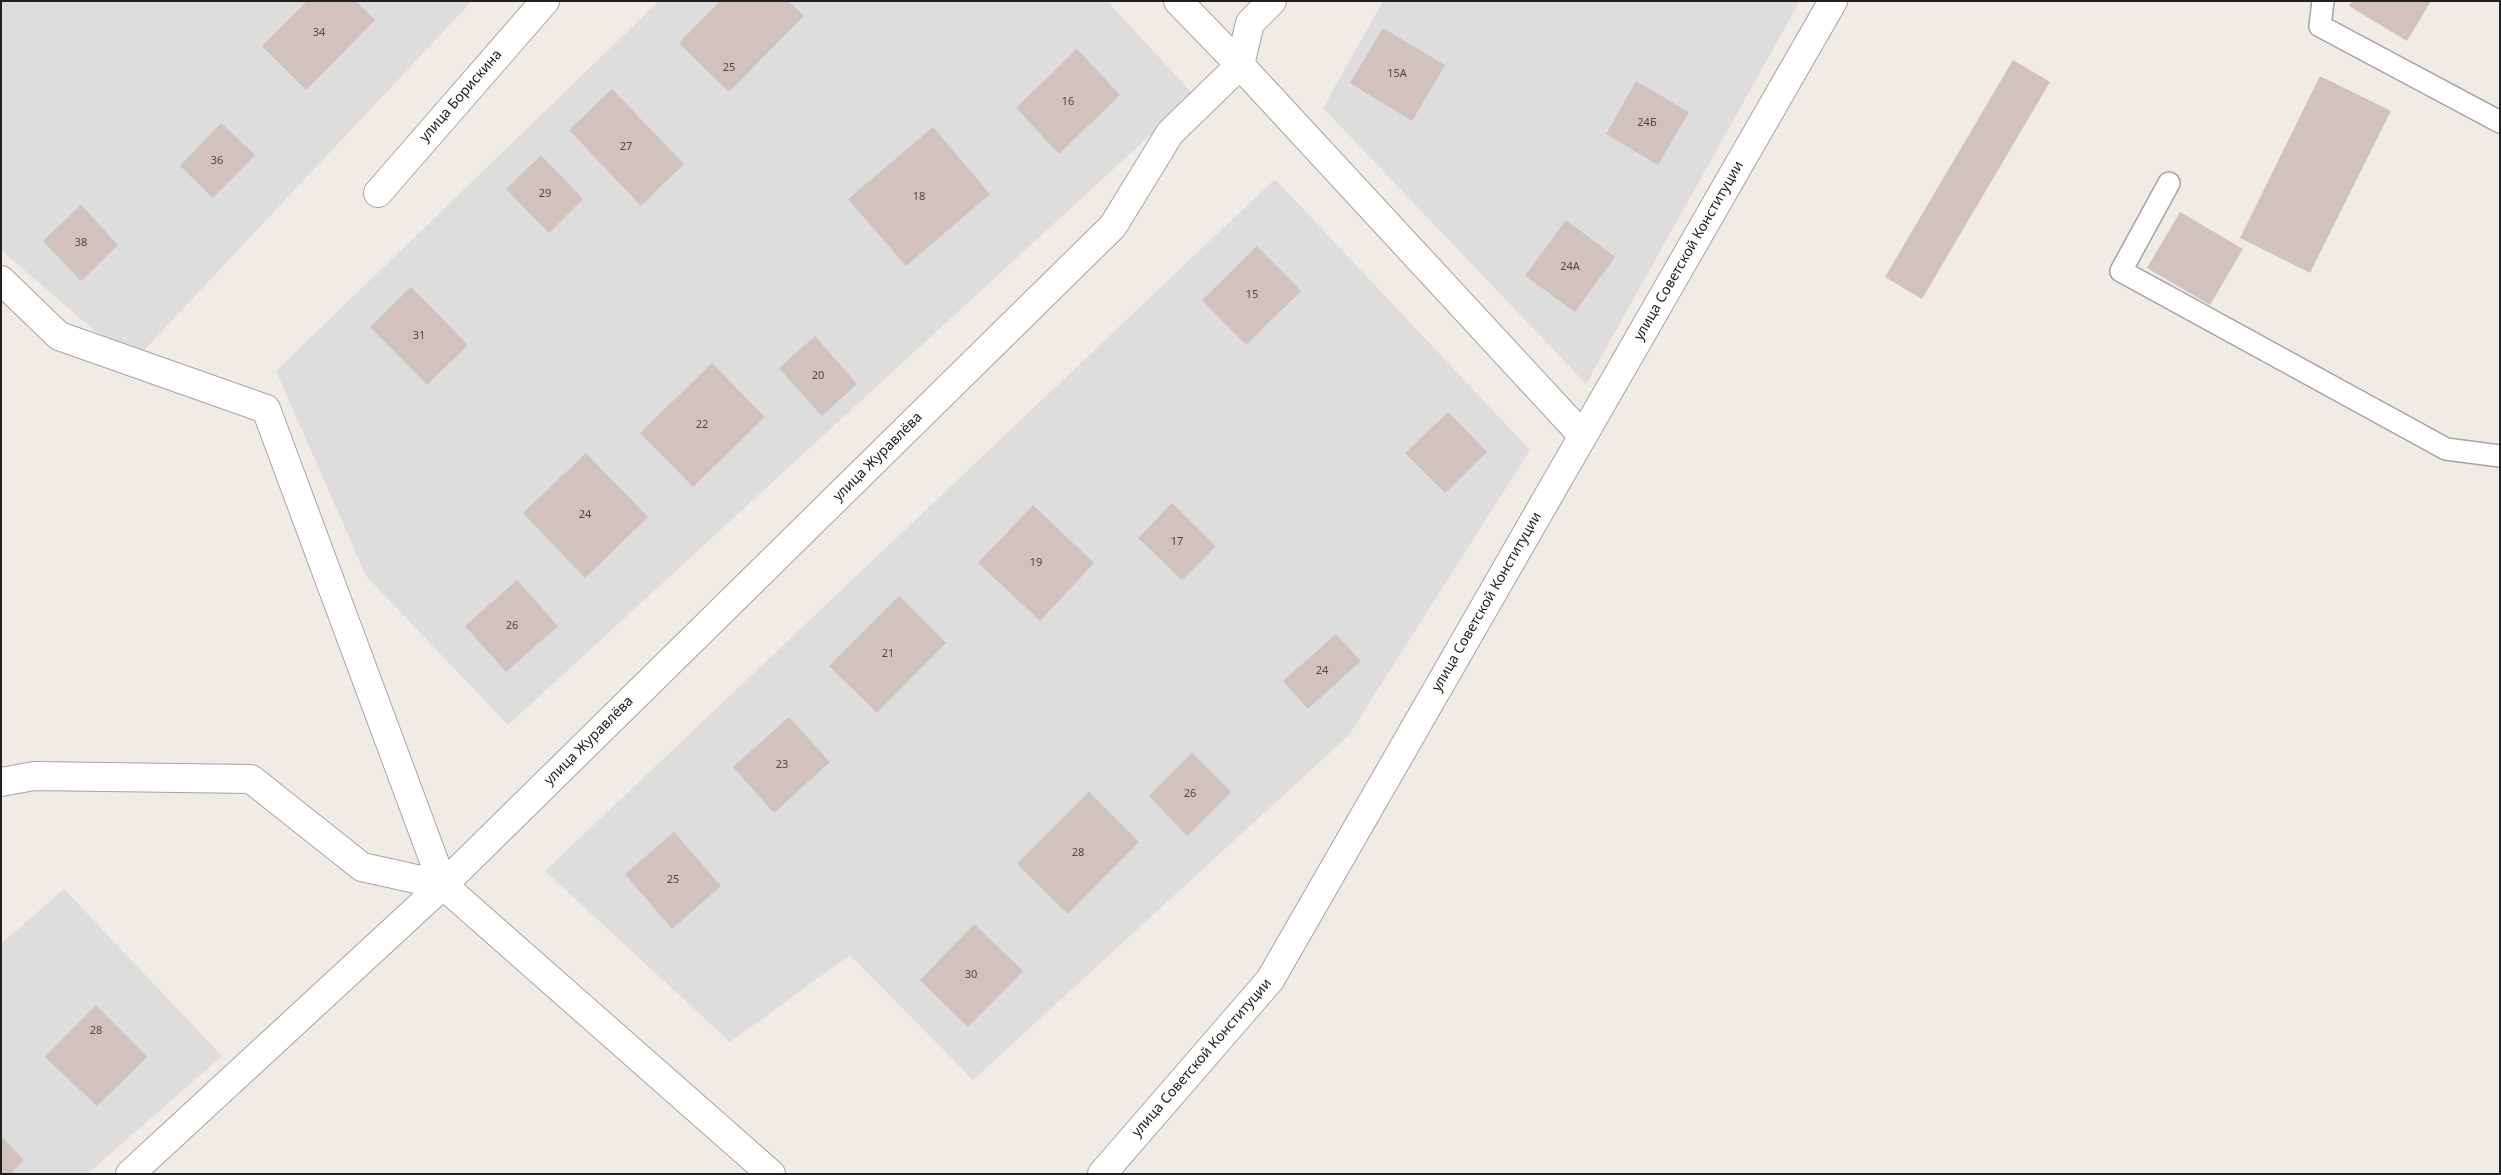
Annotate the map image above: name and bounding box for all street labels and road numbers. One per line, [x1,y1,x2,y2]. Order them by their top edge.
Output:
street label: улица Борискина [416,46,506,146]
street label: улица Советской Конституции [1631,158,1747,344]
street label: улица Журавлёва [830,409,926,505]
street label: улица Советской Конституции [1429,509,1545,695]
street label: улица Журавлёва [541,693,637,789]
street label: улица Советской Конституции [1129,975,1275,1141]

